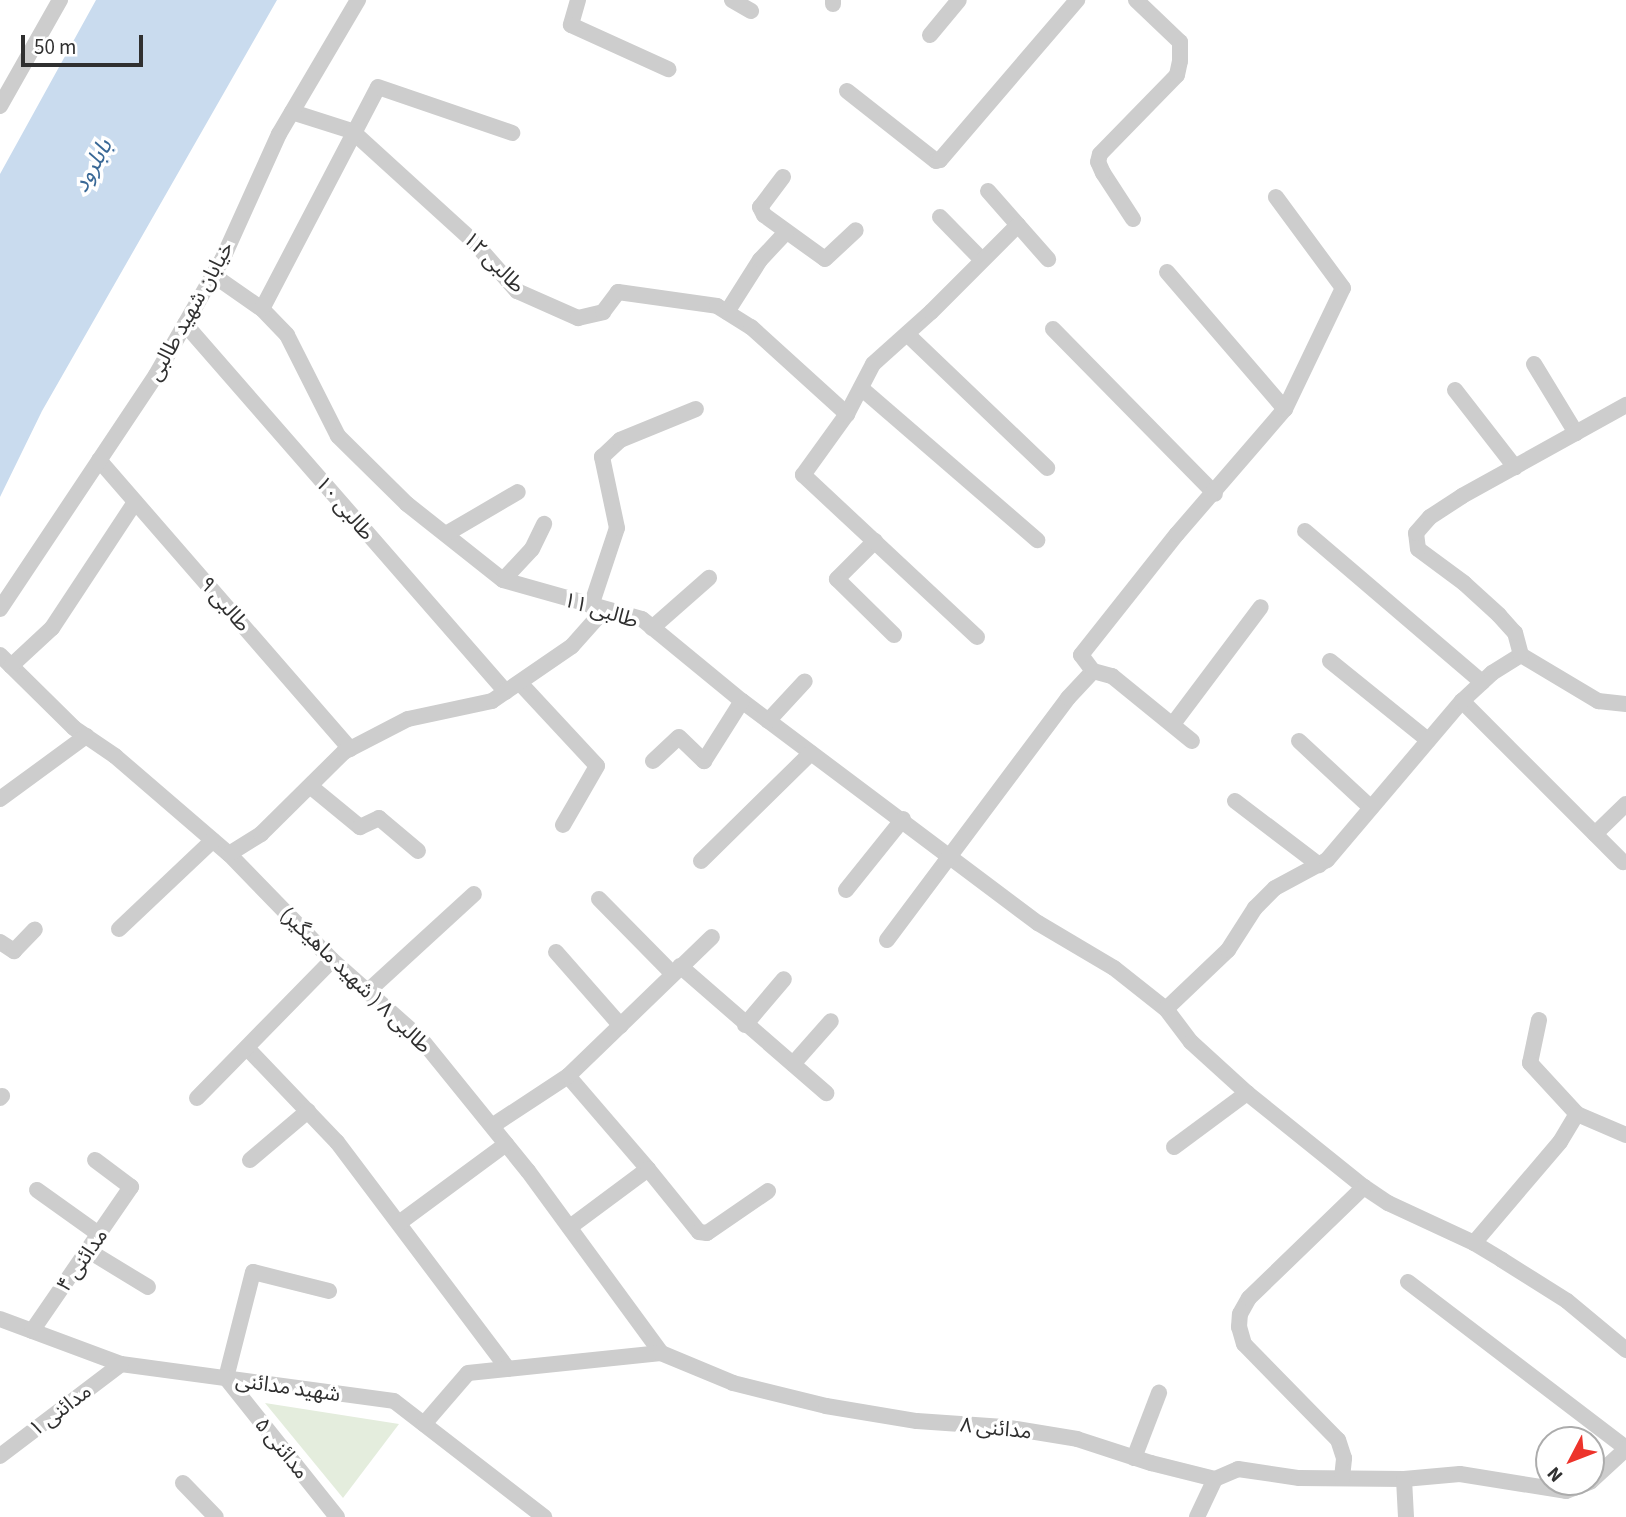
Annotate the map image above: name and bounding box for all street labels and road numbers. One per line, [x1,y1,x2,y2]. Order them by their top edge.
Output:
street label: طالبی ۱۲ [458,226,530,298]
street label: خیابان شهید طالبی [141,237,239,385]
street label: طالبی ۱۰ [310,471,380,545]
street label: طالبی ۹ [194,571,256,637]
street label: طالبی ۱۱ [561,587,641,633]
street label: طالبی ۸ ( شهید ماهیگیر) [275,901,437,1059]
street label: مدائنی ۴ [51,1223,113,1297]
street label: شهید مدائنی [234,1367,342,1407]
street label: مدائنی ۱ [24,1378,96,1442]
street label: مدائنی ۵ [250,1412,314,1484]
street label: مدائنی ۸ [959,1412,1033,1444]

